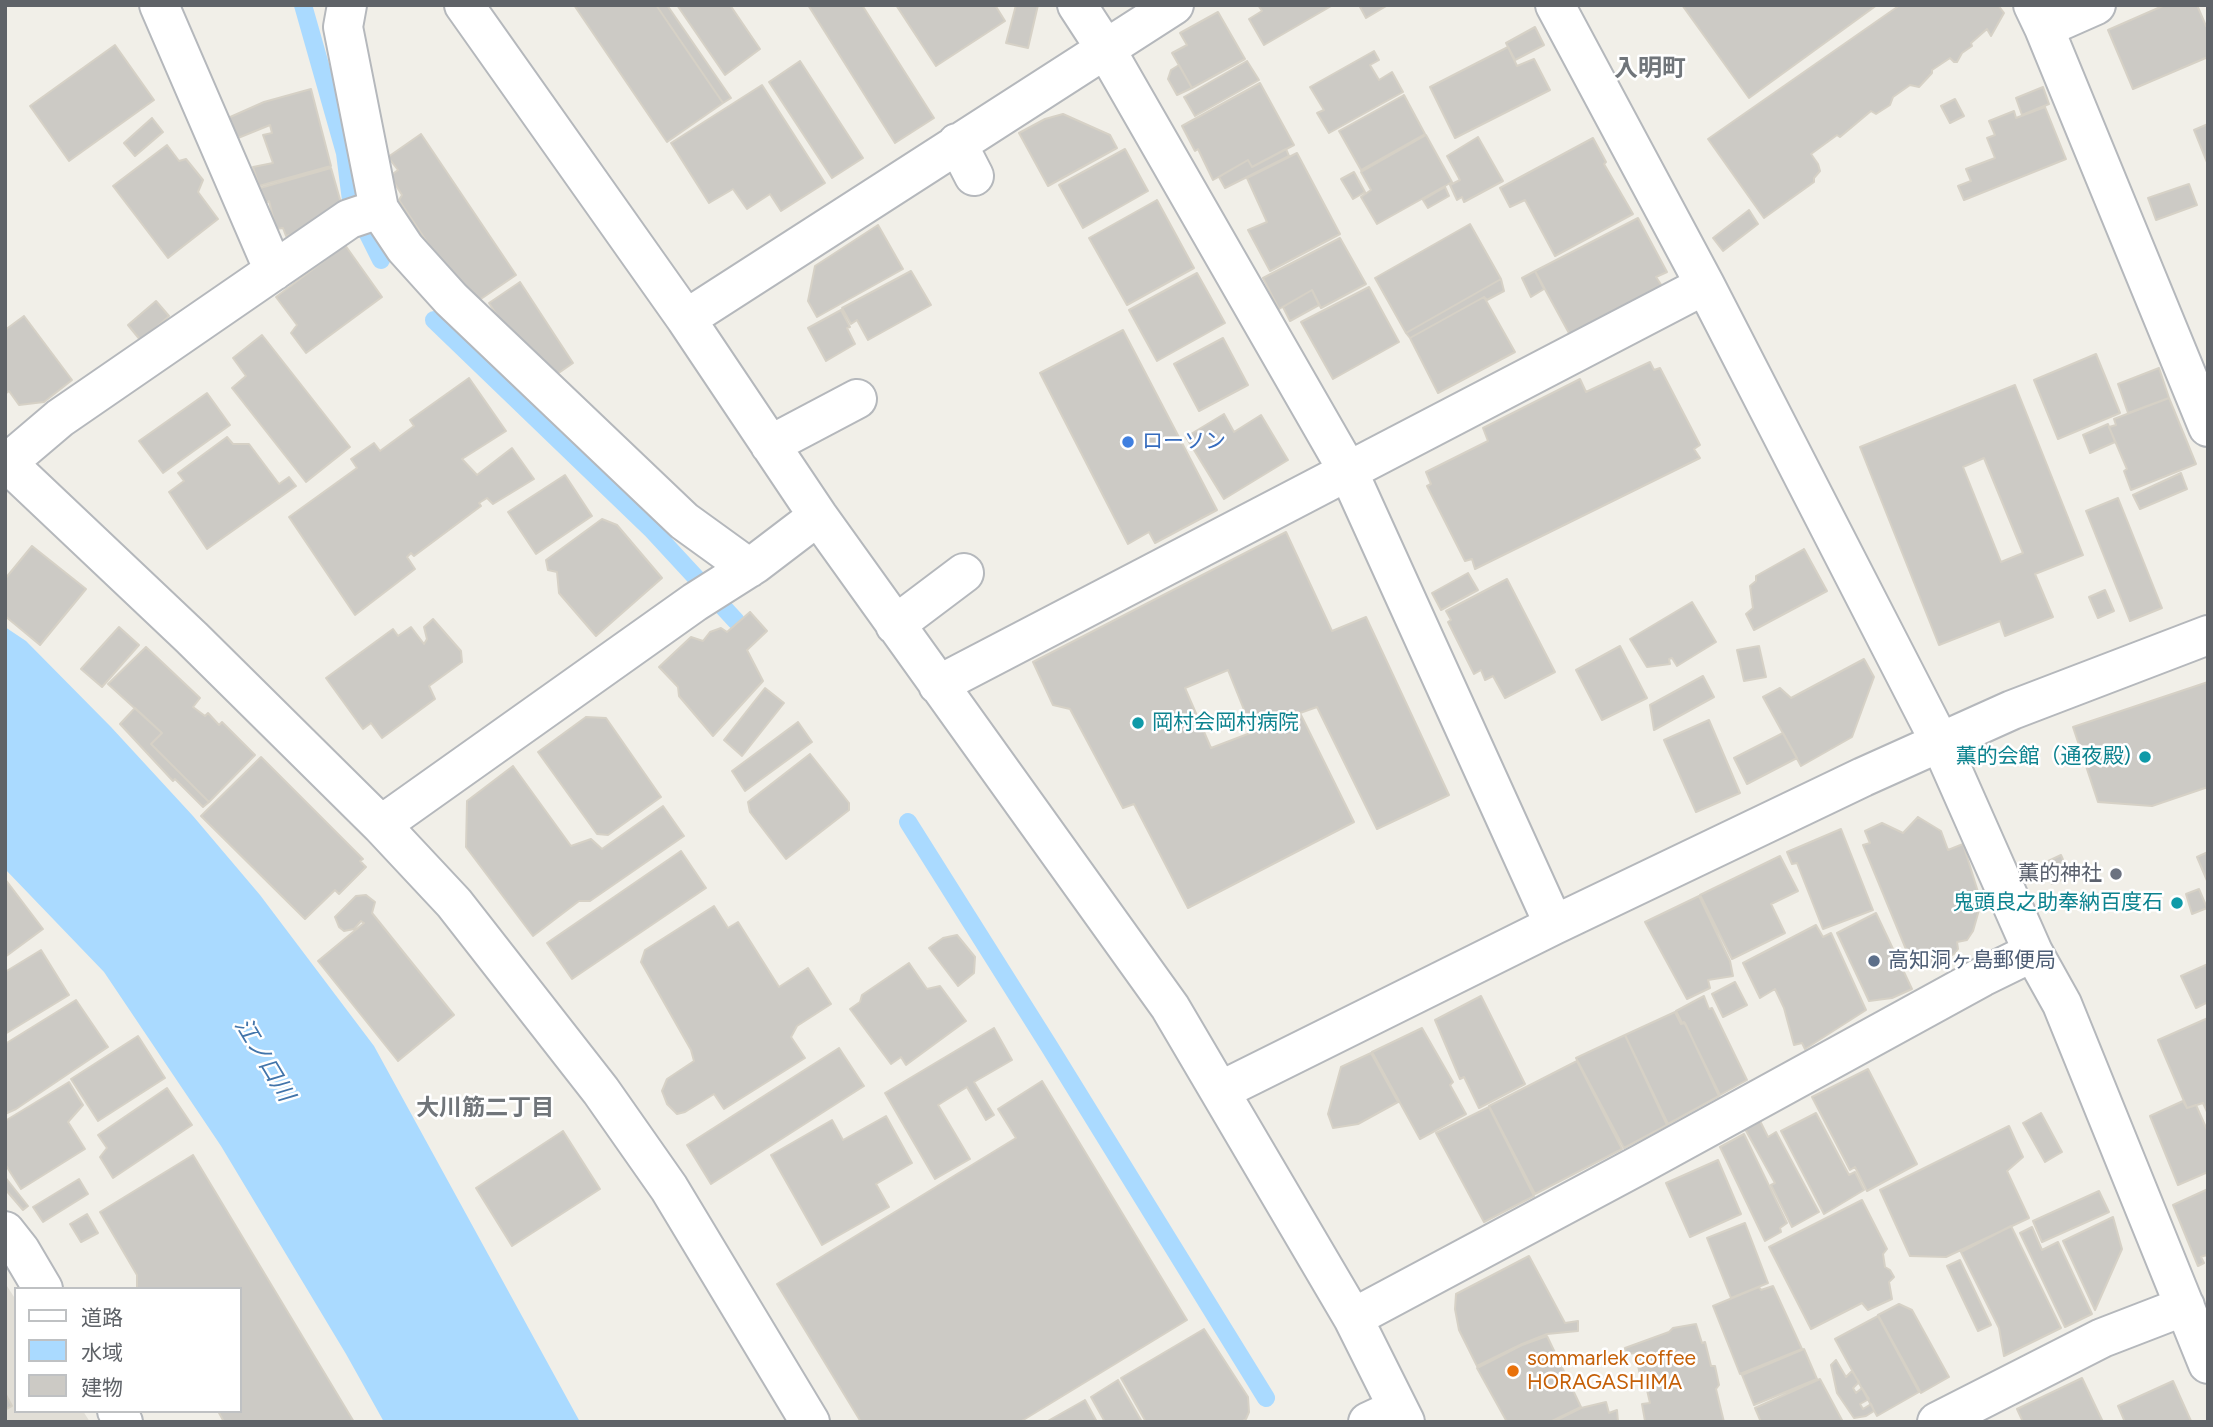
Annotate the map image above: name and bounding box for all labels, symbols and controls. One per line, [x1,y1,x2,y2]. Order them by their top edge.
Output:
district label: 入明町 [1614,55,1686,83]
place label: ローソン [1142,429,1226,455]
marker: ローソン [1120,434,1136,450]
place label: 岡村会岡村病院 [1152,710,1299,736]
marker: 岡村会岡村病院 [1130,715,1146,731]
place label: 薫的会館（通夜殿) [1956,744,2131,770]
marker: 薫的会館（通夜殿) [2137,749,2153,765]
place label: 薫的神社 [2018,861,2102,887]
marker: 薫的神社 [2108,866,2124,882]
place label: 鬼頭良之助奉納百度石 [1953,890,2163,916]
marker: 鬼頭良之助奉納百度石 [2169,895,2185,911]
place label: 高知洞ヶ島郵便局 [1888,948,2056,974]
marker: 高知洞ヶ島郵便局 [1866,953,1882,969]
water label: 江ノ口川 [228,1013,300,1107]
district label: 大川筋二丁目 [416,1094,554,1122]
legend [14,1287,242,1413]
text: 道路 [81,1305,123,1330]
text: 水域 [81,1340,123,1365]
place label: sommarlek coffee HORAGASHIMA [1527,1346,1696,1396]
marker: sommarlek coffee HORAGASHIMA [1505,1363,1521,1379]
text: 建物 [81,1375,123,1400]

